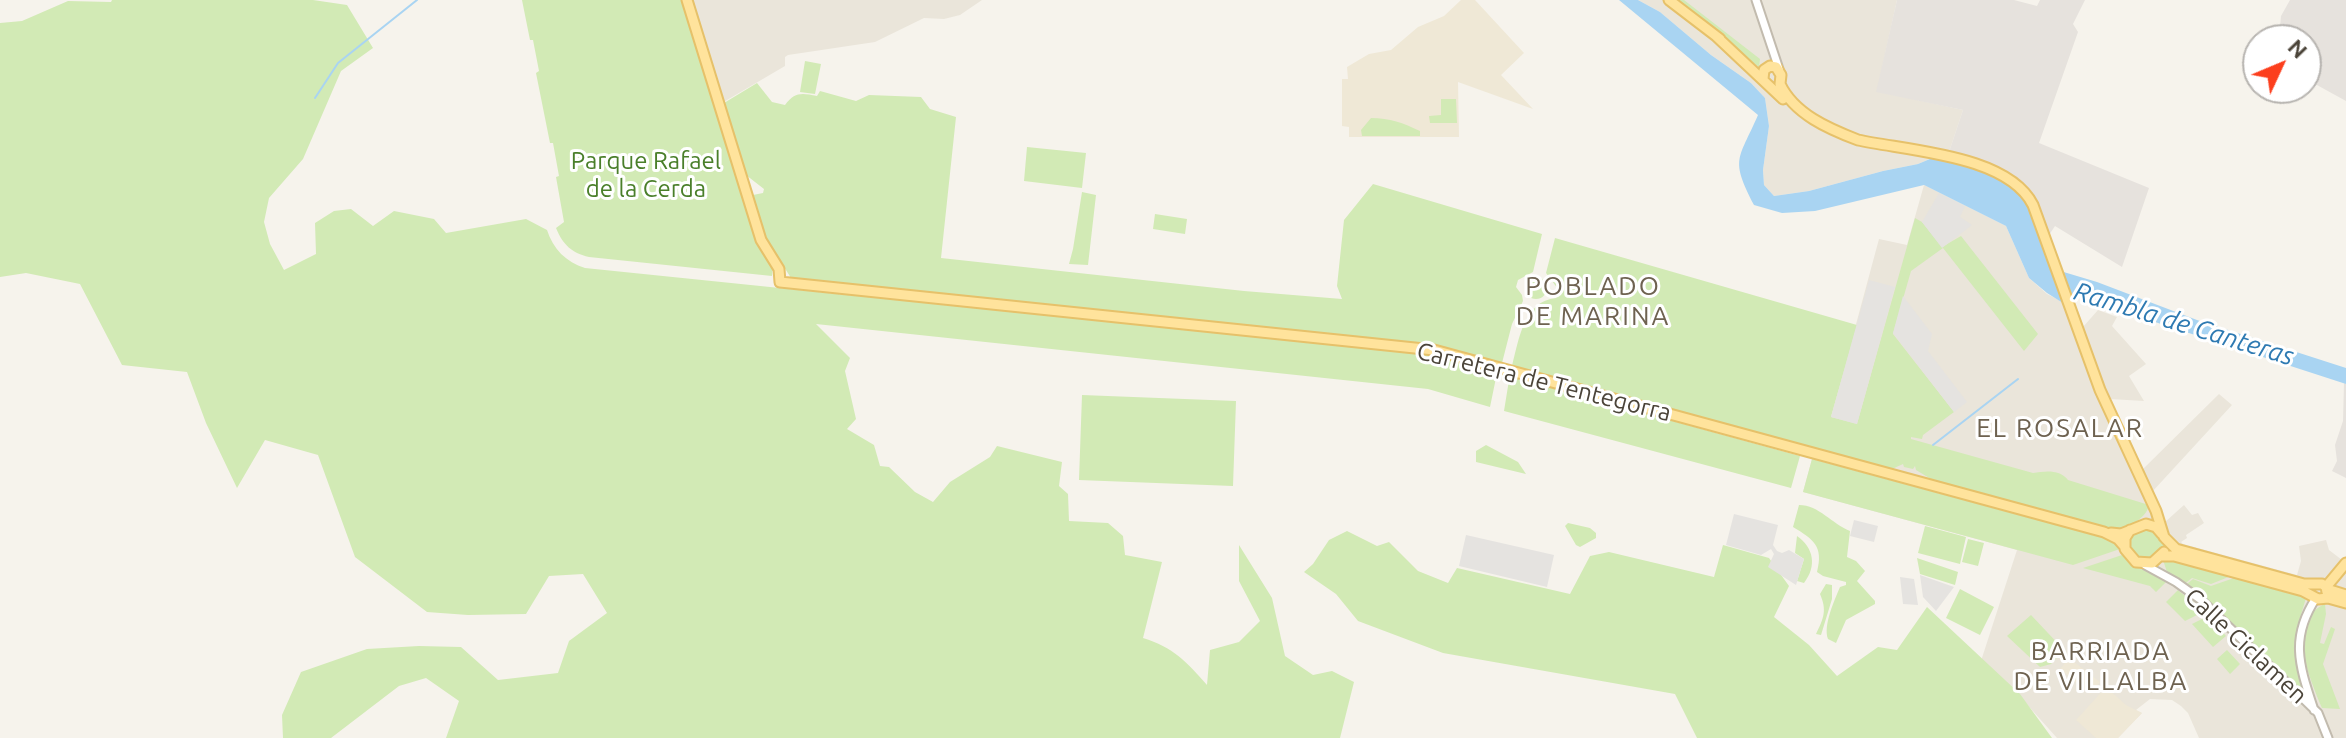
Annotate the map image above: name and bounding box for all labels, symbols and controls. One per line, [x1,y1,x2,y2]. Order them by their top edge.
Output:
north arrow [2242,24,2322,104]
text: N [2283,34,2313,63]
park label: Parque Rafael de la Cerda [571,147,721,203]
district label: POBLADO DE MARINA [1516,270,1670,332]
water label: Rambla de Canteras [2070,276,2298,372]
street label: Carretera de Tentegorra [1414,336,1674,428]
district label: EL ROSALAR [1976,412,2144,444]
street label: Calle Ciclamen [2179,582,2313,710]
district label: BARRIADA DE VILLALBA [2014,635,2188,696]

